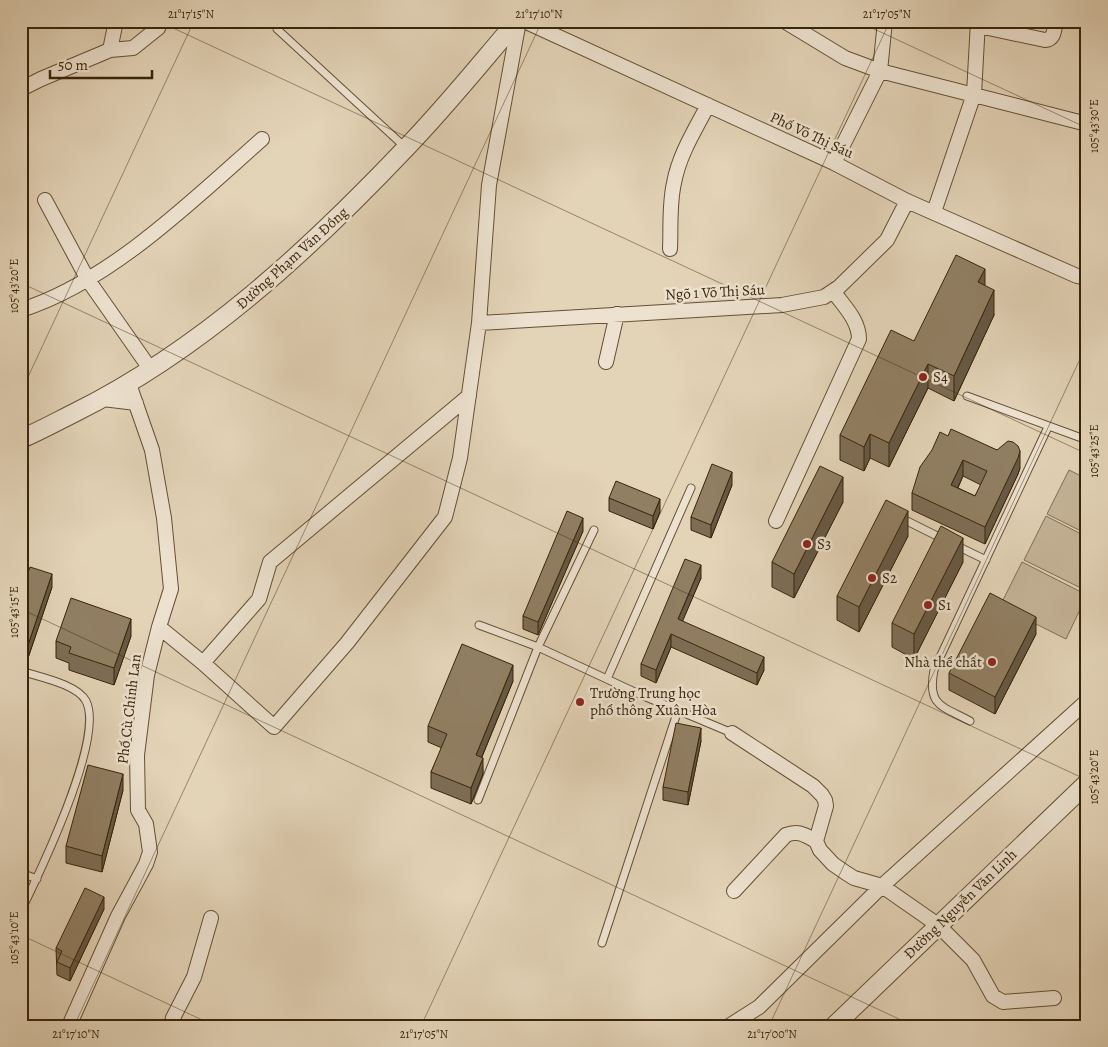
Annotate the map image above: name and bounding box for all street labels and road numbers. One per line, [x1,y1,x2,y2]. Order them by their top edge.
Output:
street label: Phố Võ Thị Sáu [767,107,858,163]
street label: Đường Phạm Văn Đồng [232,202,353,314]
street label: Ngõ 1 Võ Thị Sáu [665,279,766,305]
street label: Phố Cù Chính Lan [112,653,146,765]
street label: Đường Nguyễn Văn Linh [899,845,1021,963]

